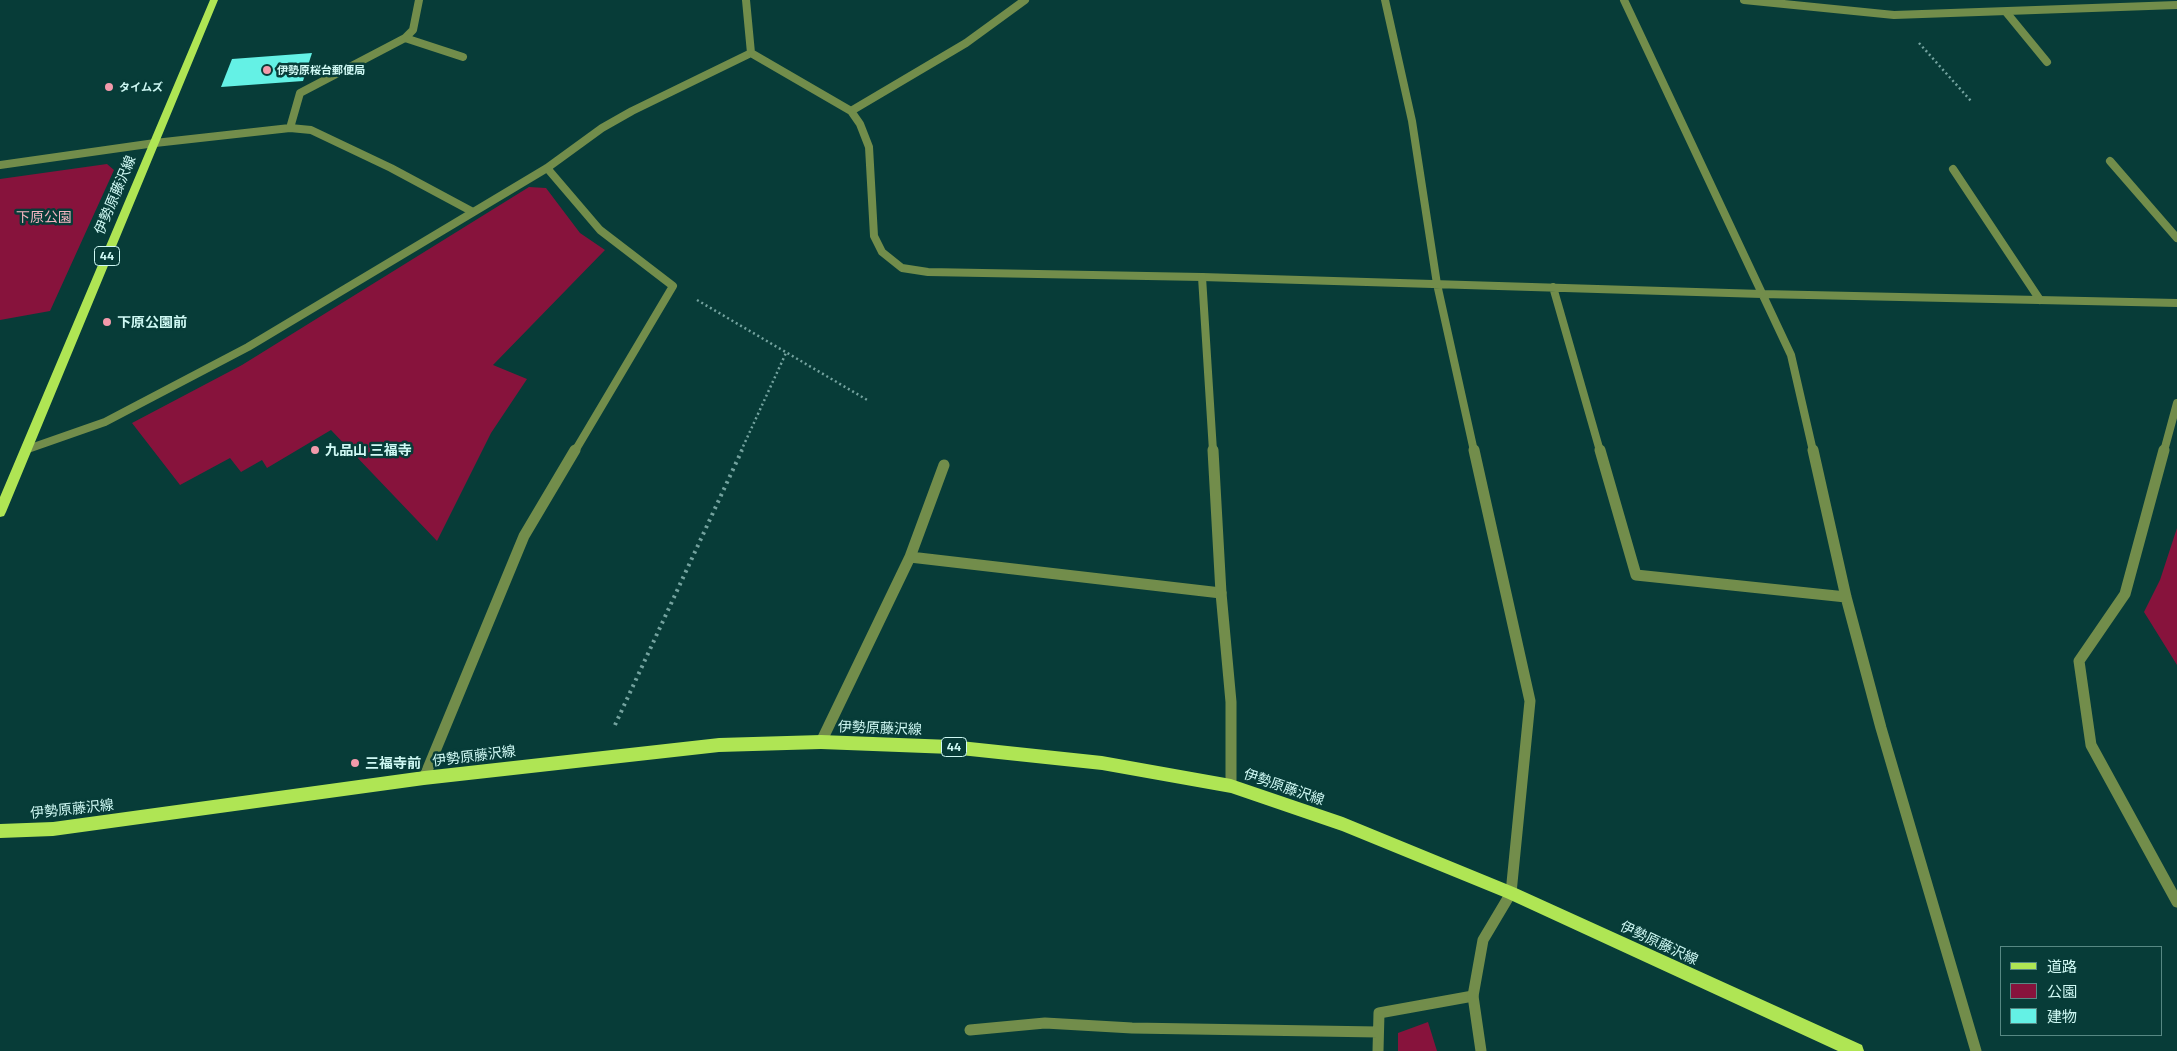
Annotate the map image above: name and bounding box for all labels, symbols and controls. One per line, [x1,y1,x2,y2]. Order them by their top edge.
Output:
place label: 伊勢原桜台郵便局 [277,63,365,77]
marker: 伊勢原桜台郵便局 [261,64,273,76]
place label: タイムズ [119,80,163,94]
marker: タイムズ [103,81,115,93]
street label: 伊勢原藤沢線 [91,153,139,237]
park label: 下原公園 [16,209,72,225]
road number: 44 [94,247,120,266]
place label: 下原公園前 [117,314,187,330]
marker: 下原公園前 [101,316,113,328]
place label: 九品山 三福寺 [325,442,412,458]
marker: 九品山 三福寺 [309,444,321,456]
street label: 伊勢原藤沢線 [838,718,922,738]
road number: 44 [942,738,966,756]
street label: 伊勢原藤沢線 [431,743,517,769]
place label: 三福寺前 [365,755,421,771]
marker: 三福寺前 [349,757,361,769]
street label: 伊勢原藤沢線 [1242,765,1326,809]
street label: 伊勢原藤沢線 [29,796,115,822]
street label: 伊勢原藤沢線 [1617,918,1701,968]
legend [2000,946,2162,1036]
text: 道路 [2047,957,2077,975]
text: 公園 [2047,982,2077,1000]
text: 建物 [2047,1007,2077,1025]

